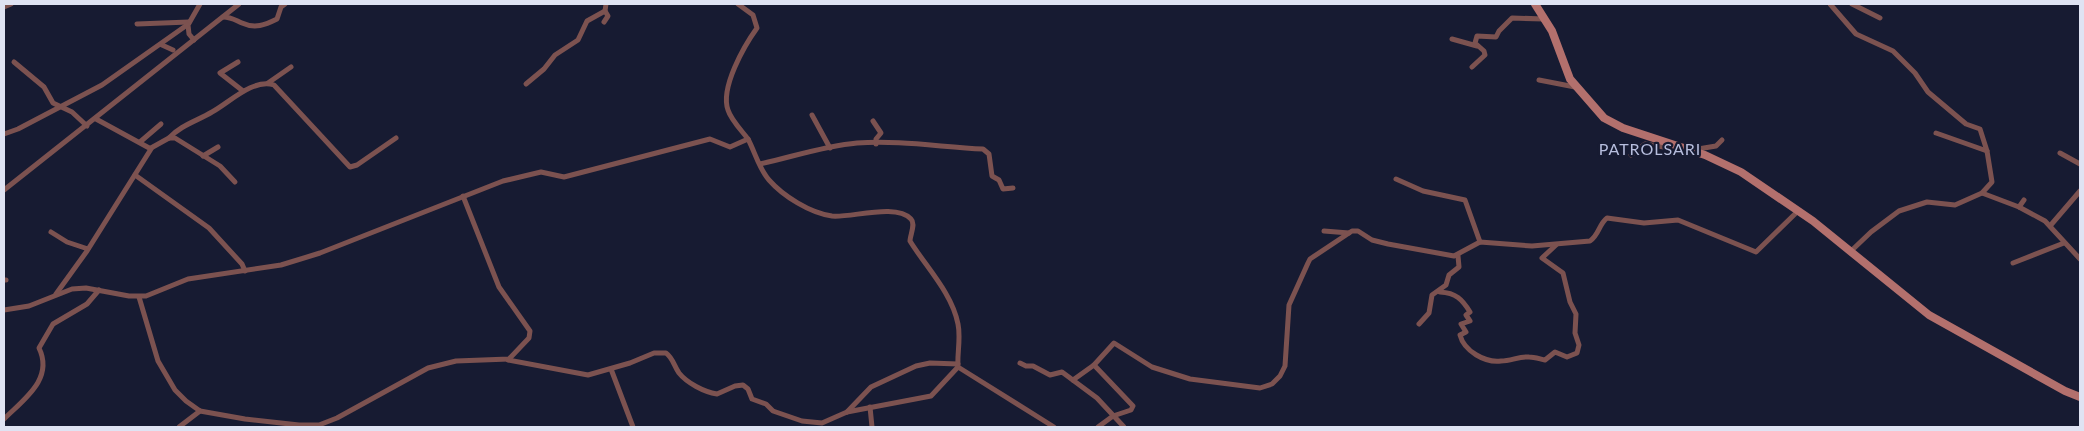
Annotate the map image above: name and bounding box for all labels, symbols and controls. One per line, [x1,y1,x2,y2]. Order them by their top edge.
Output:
district label: PATROLSARI [1599,139,1701,158]

